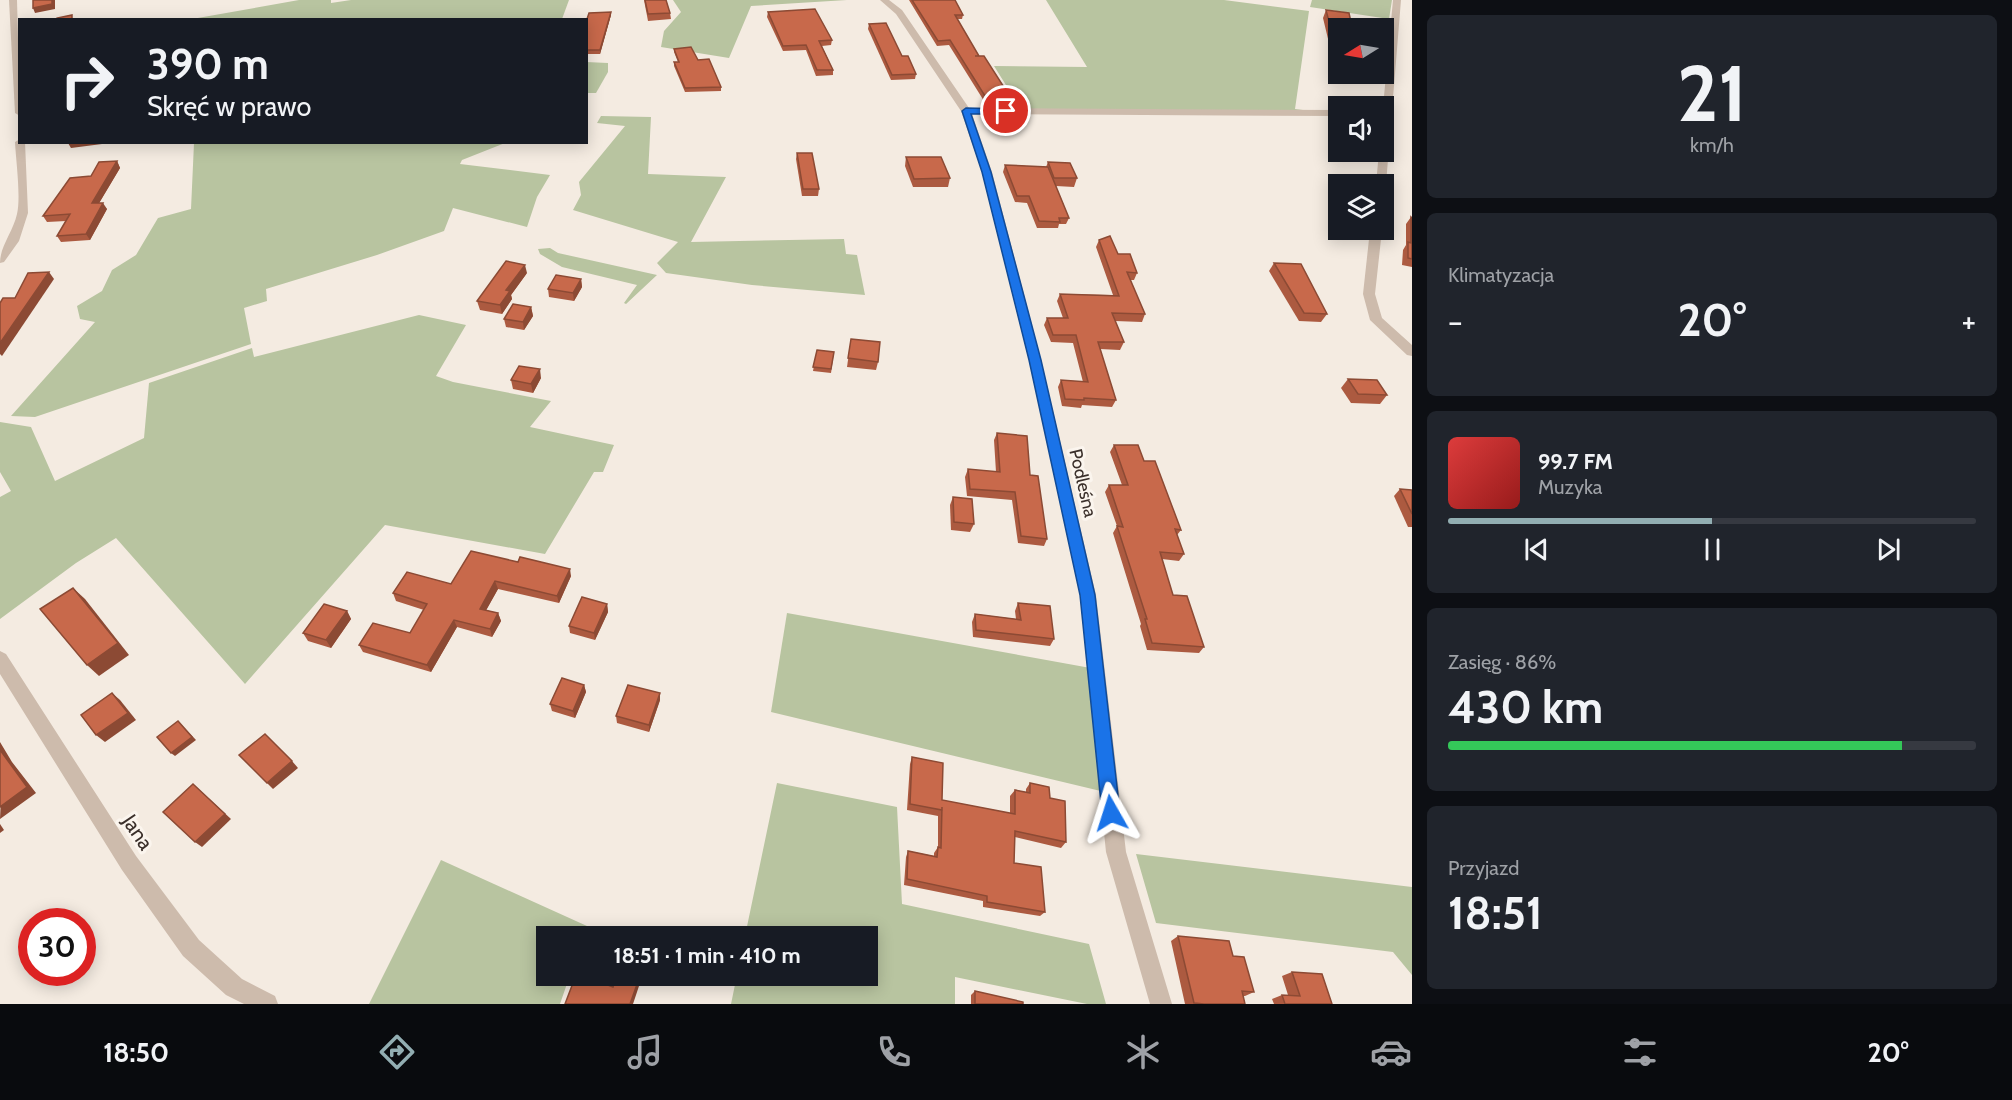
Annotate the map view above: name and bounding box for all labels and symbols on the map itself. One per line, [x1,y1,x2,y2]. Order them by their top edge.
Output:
north arrow [1328,18,1394,84]
pin [980,85,1031,136]
street label: Podleśna [1064,447,1102,520]
position arrow [1079,781,1143,845]
street label: Jana [117,809,159,854]
speed limit sign: 30 [18,908,96,986]

